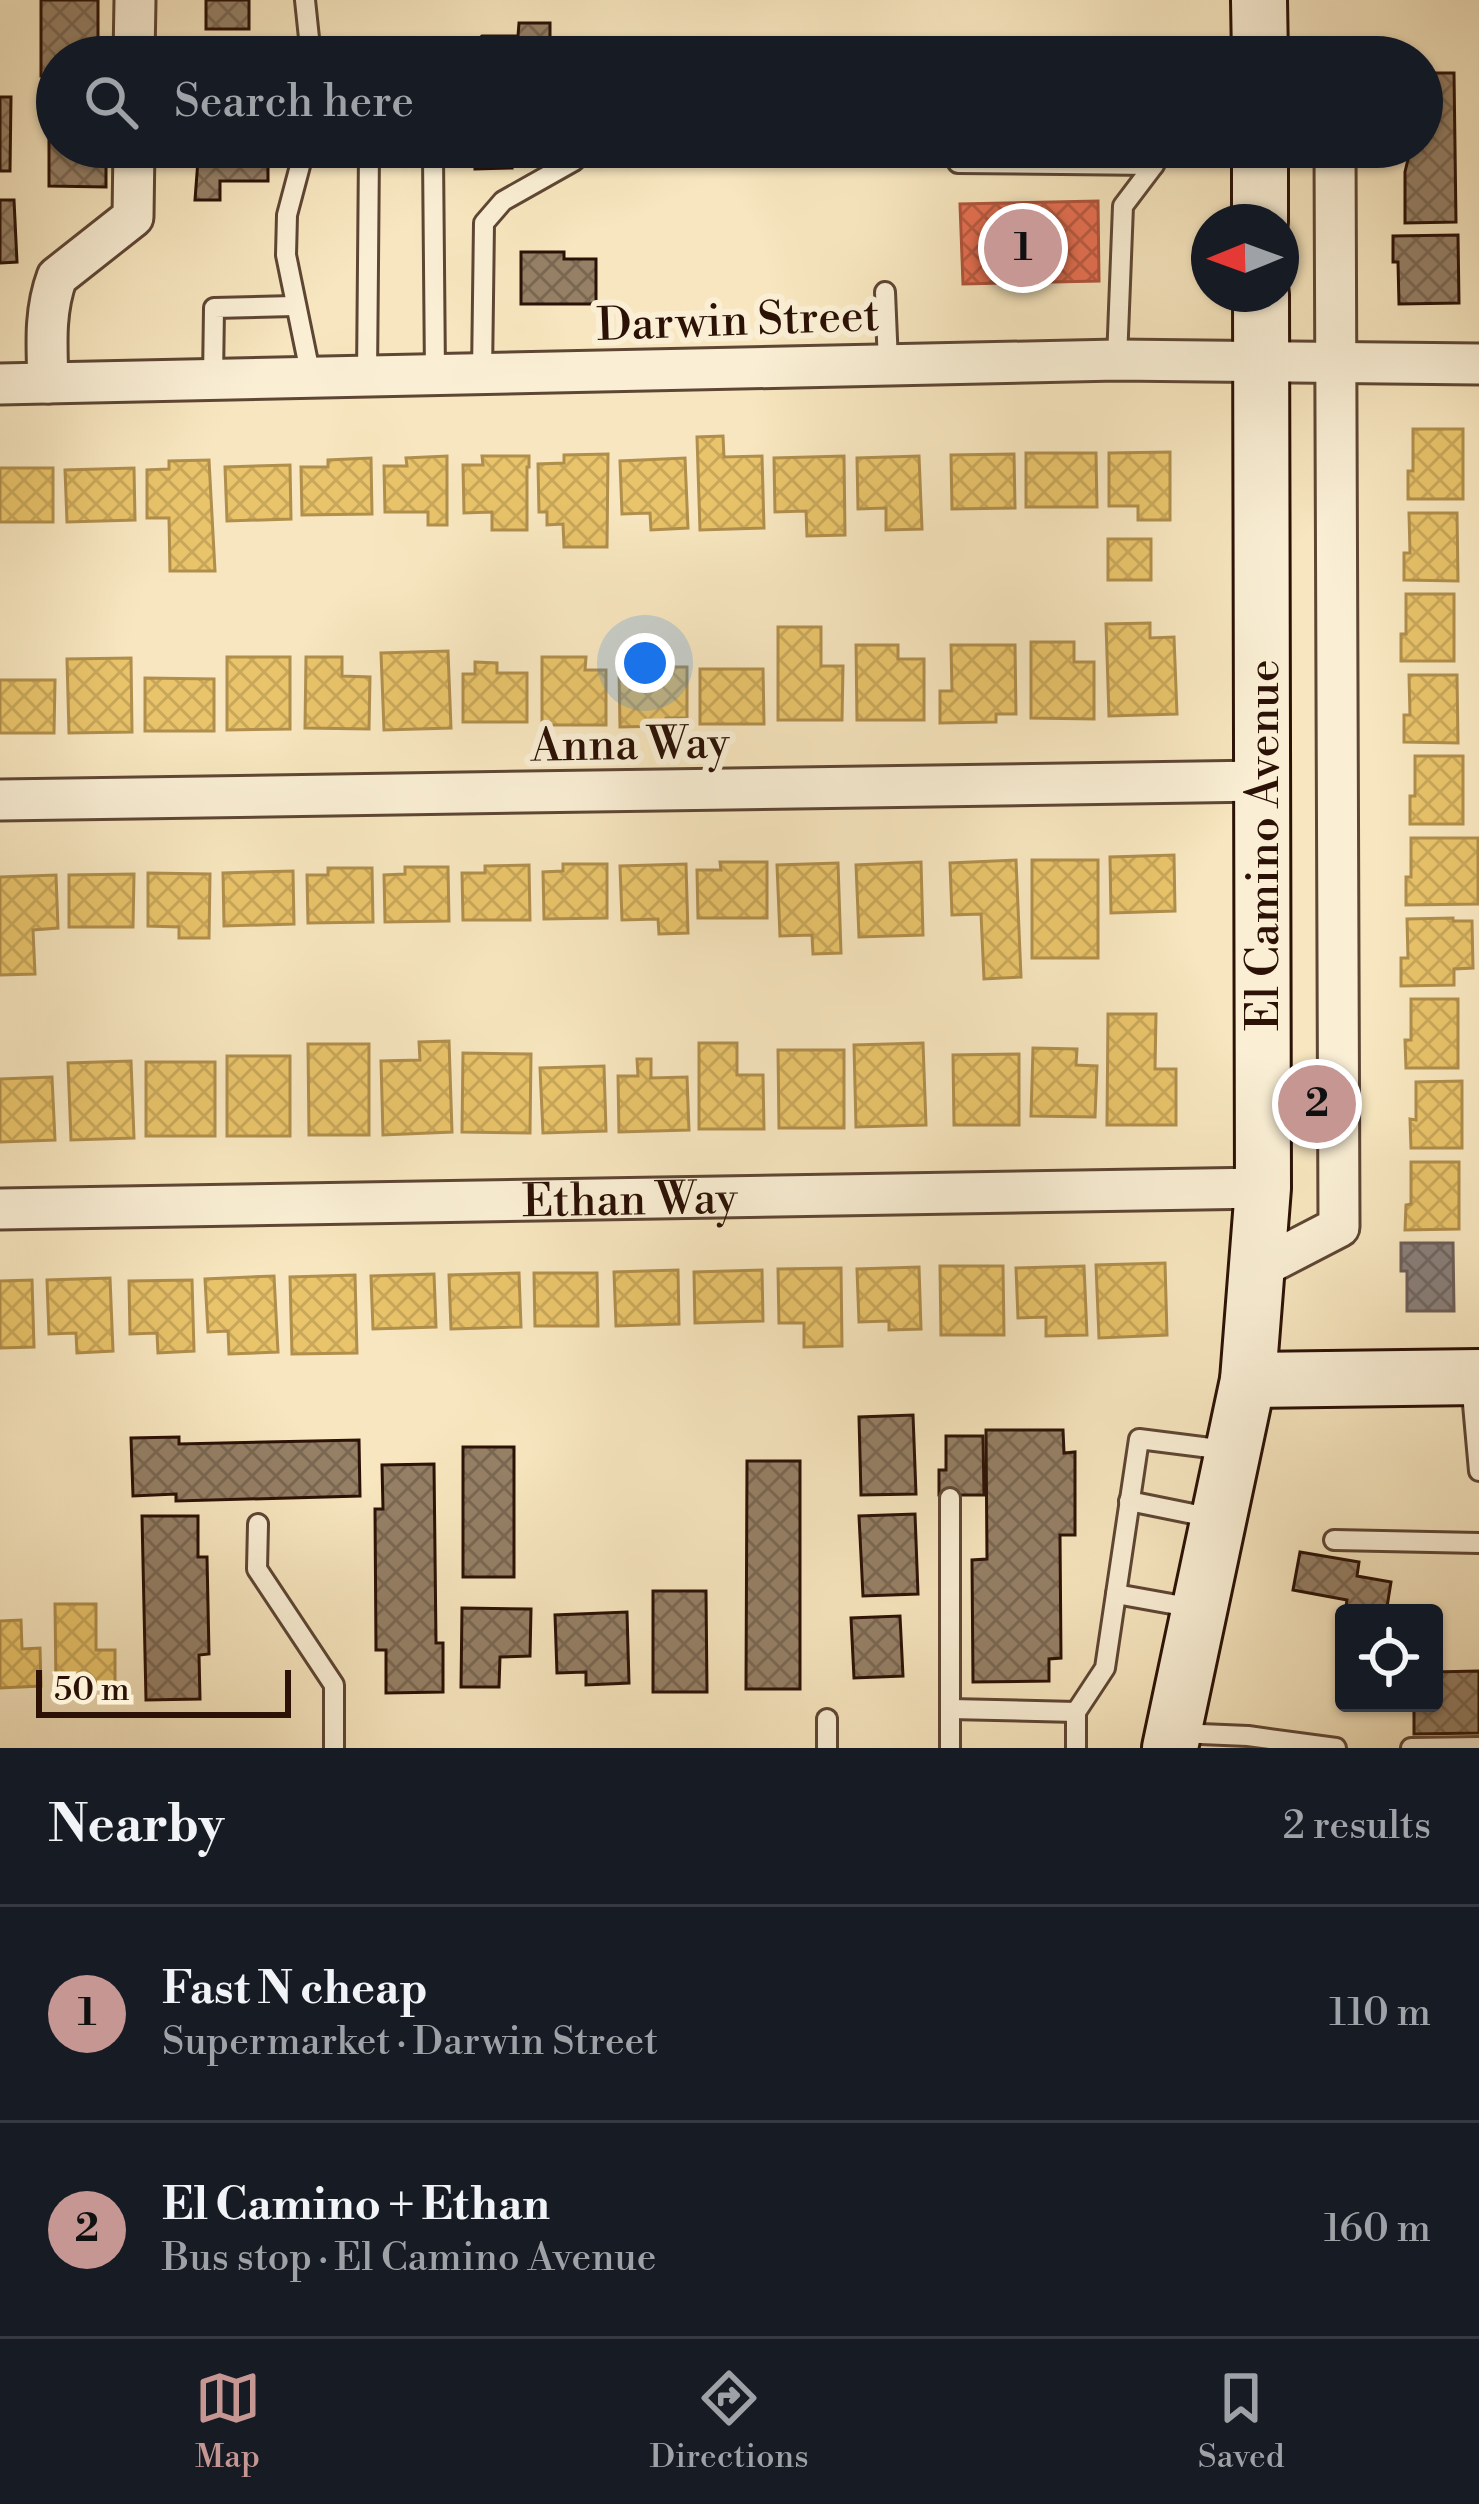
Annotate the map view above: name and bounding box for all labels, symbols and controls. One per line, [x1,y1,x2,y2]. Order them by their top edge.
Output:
search box [36,36,1443,168]
icon: search [78,69,144,135]
text: Search here [174,74,414,131]
pin: 1 [984,203,1062,293]
north arrow [1191,204,1299,312]
street label: Darwin Street [596,288,881,355]
your location [615,633,675,693]
street label: El Camino Avenue [1236,659,1293,1031]
street label: Anna Way [529,715,731,776]
pin: 2 [1278,1059,1356,1149]
street label: Ethan Way [522,1171,739,1231]
map controls [1335,1604,1443,1712]
button: locate [1335,1604,1443,1712]
scale bar [36,1664,291,1717]
text: 50 m [54,1670,130,1711]
text: Nearby [48,1794,224,1858]
text: 2 results [1283,1802,1431,1851]
text: Fast N cheap [162,1961,428,2018]
text: 1 [78,1989,96,2038]
text: 110 m [1329,1989,1431,2038]
text: Supermarket · Darwin Street [162,2018,658,2067]
text: El Camino + Ethan [162,2177,550,2234]
text: 2 [75,2205,99,2254]
text: 160 m [1324,2205,1431,2254]
text: Bus stop · El Camino Avenue [162,2234,656,2283]
tab: Map [195,2365,261,2478]
tab: Directions [650,2365,809,2478]
tab: Saved [1198,2365,1284,2478]

